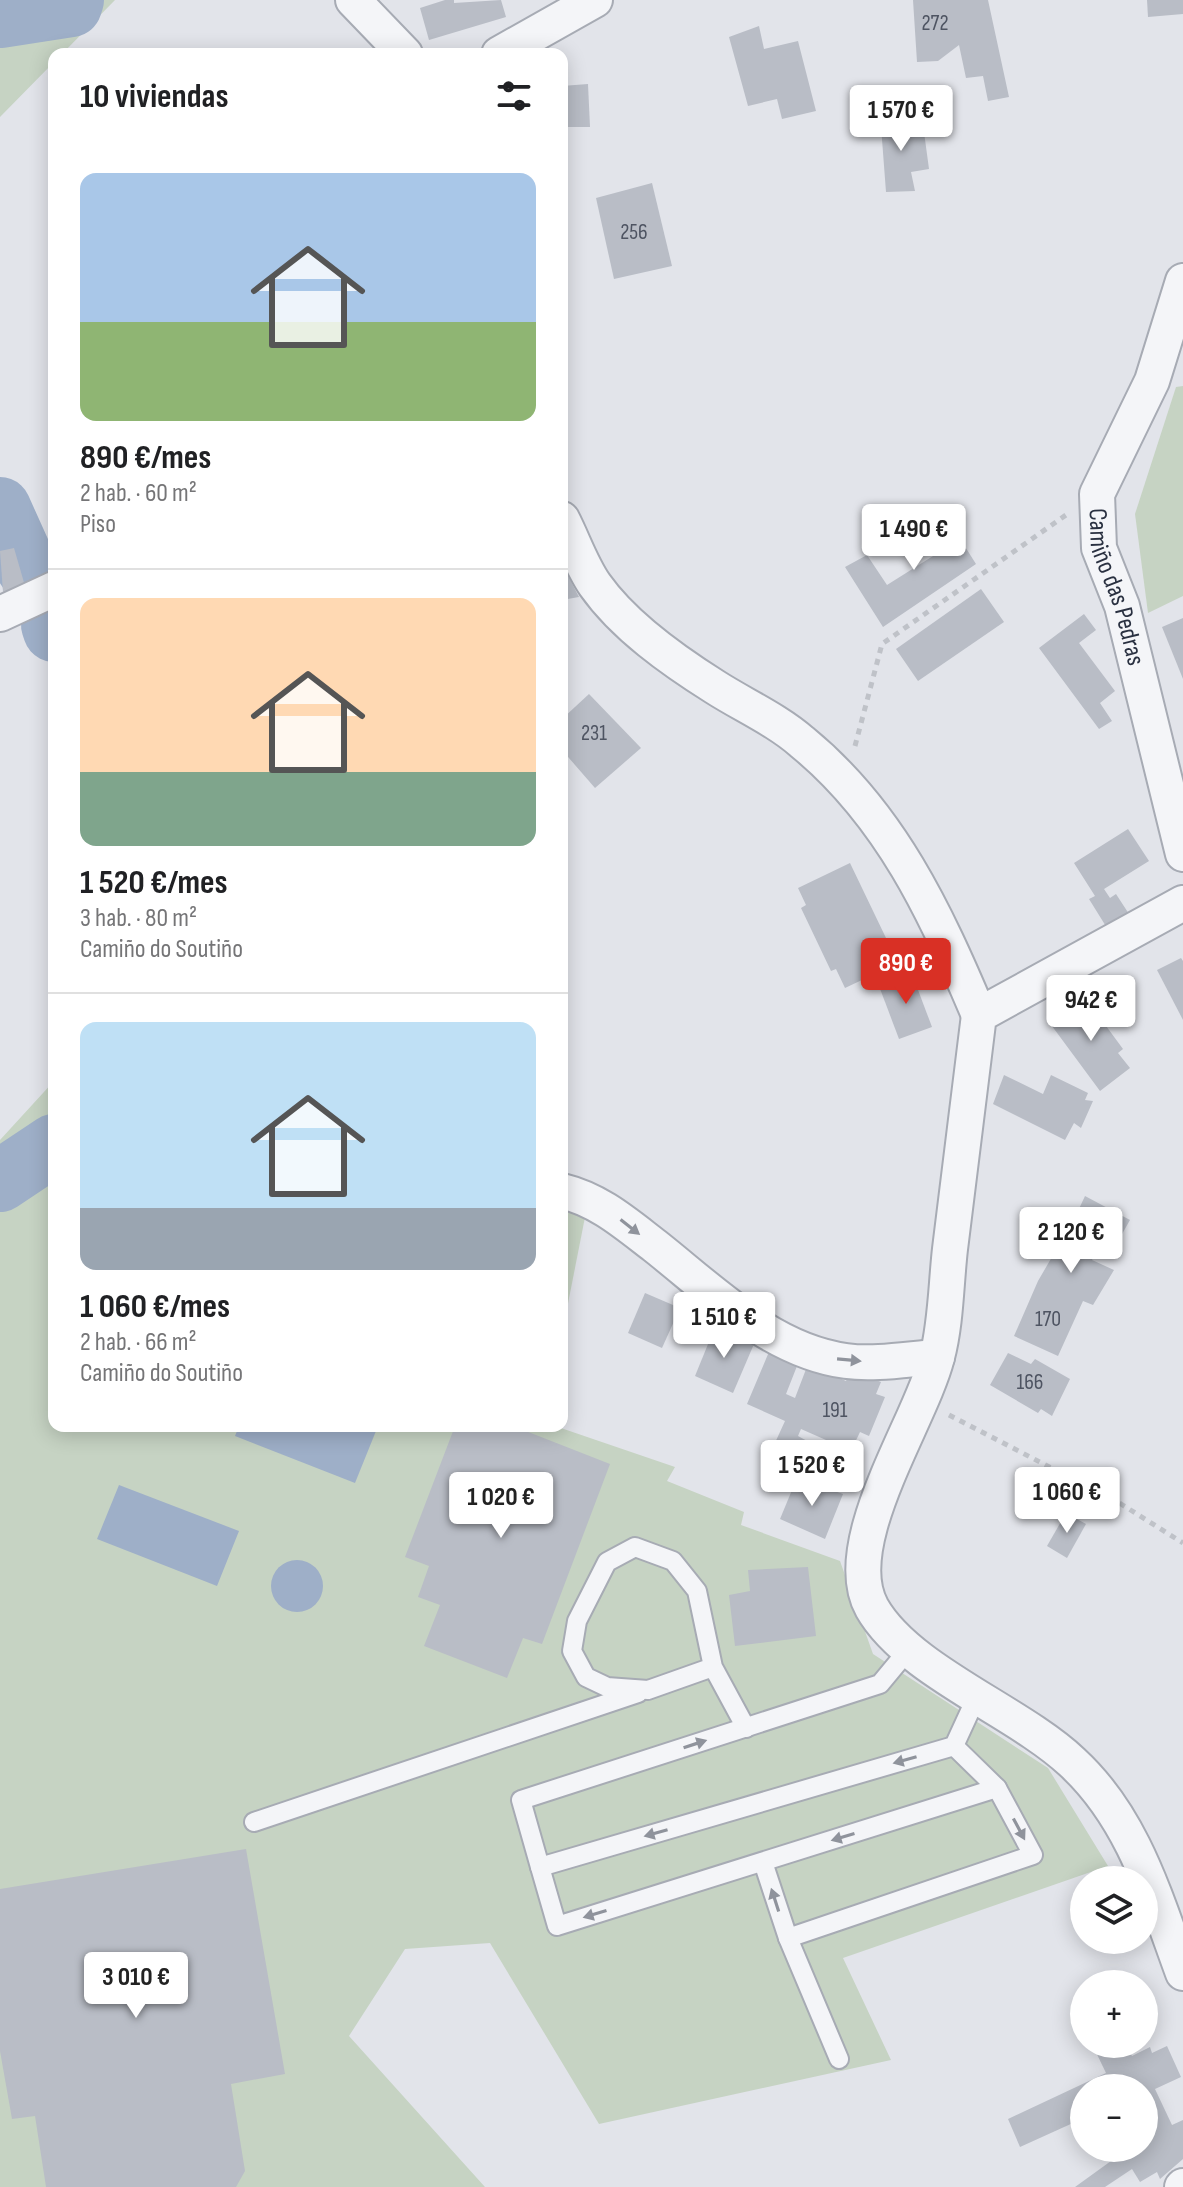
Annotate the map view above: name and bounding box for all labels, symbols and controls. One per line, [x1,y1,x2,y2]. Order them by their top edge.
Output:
house number: 272 [922,10,948,37]
icon: filters [492,74,536,118]
text: 10 viviendas [80,76,228,117]
pin: 1 570 € [827,85,975,153]
text: 1 570 € [868,95,934,126]
house number: 256 [620,219,648,246]
icon: home [236,225,380,369]
text: 890 €/mes [80,437,211,478]
text: 2 hab. · 60 m² [80,478,197,509]
pin: 1 490 € [840,504,988,572]
street label: Camiño das Pedras [1082,508,1152,669]
text: Piso [80,509,116,540]
text: 1 490 € [880,514,948,545]
icon: home [236,650,380,794]
house number: 231 [581,720,607,747]
text: 1 520 €/mes [80,862,228,903]
text: 3 hab. · 80 m² [80,903,197,934]
text: Camiño do Soutiño [80,934,243,965]
pin: 890 € [850,938,962,1006]
text: 890 € [879,948,933,979]
pin: 942 € [1035,975,1147,1043]
text: 942 € [1064,985,1118,1016]
icon: home [236,1074,380,1218]
pin: 2 120 € [997,1207,1145,1275]
text: 2 120 € [1037,1217,1105,1248]
one-way arrow [620,1218,640,1234]
text: 1 060 €/mes [80,1286,230,1327]
pin: 1 510 € [650,1292,798,1360]
text: 1 510 € [691,1302,757,1333]
house number: 170 [1035,1306,1061,1333]
text: 2 hab. · 66 m² [80,1327,197,1358]
one-way arrow [836,1353,861,1366]
text: Camiño do Soutiño [80,1358,243,1389]
house number: 166 [1017,1369,1043,1396]
house number: 191 [822,1397,848,1424]
pin: 1 520 € [738,1440,886,1508]
text: 1 520 € [779,1450,845,1481]
pin: 1 060 € [993,1467,1141,1535]
pin: 1 020 € [427,1472,575,1540]
text: 1 060 € [1033,1477,1101,1508]
text: 1 020 € [467,1482,535,1513]
one-way arrow [683,1737,707,1750]
one-way arrow [893,1754,917,1767]
one-way arrow [1012,1817,1025,1840]
one-way arrow [643,1827,667,1840]
one-way arrow [831,1831,855,1844]
map controls [1070,1866,1158,2162]
button: layers [1070,1866,1158,1954]
one-way arrow [769,1888,781,1912]
one-way arrow [582,1909,606,1921]
pin: 3 010 € [62,1952,210,2020]
text: 3 010 € [102,1962,170,1993]
button: + [1070,1970,1158,2058]
button: − [1070,2074,1158,2162]

